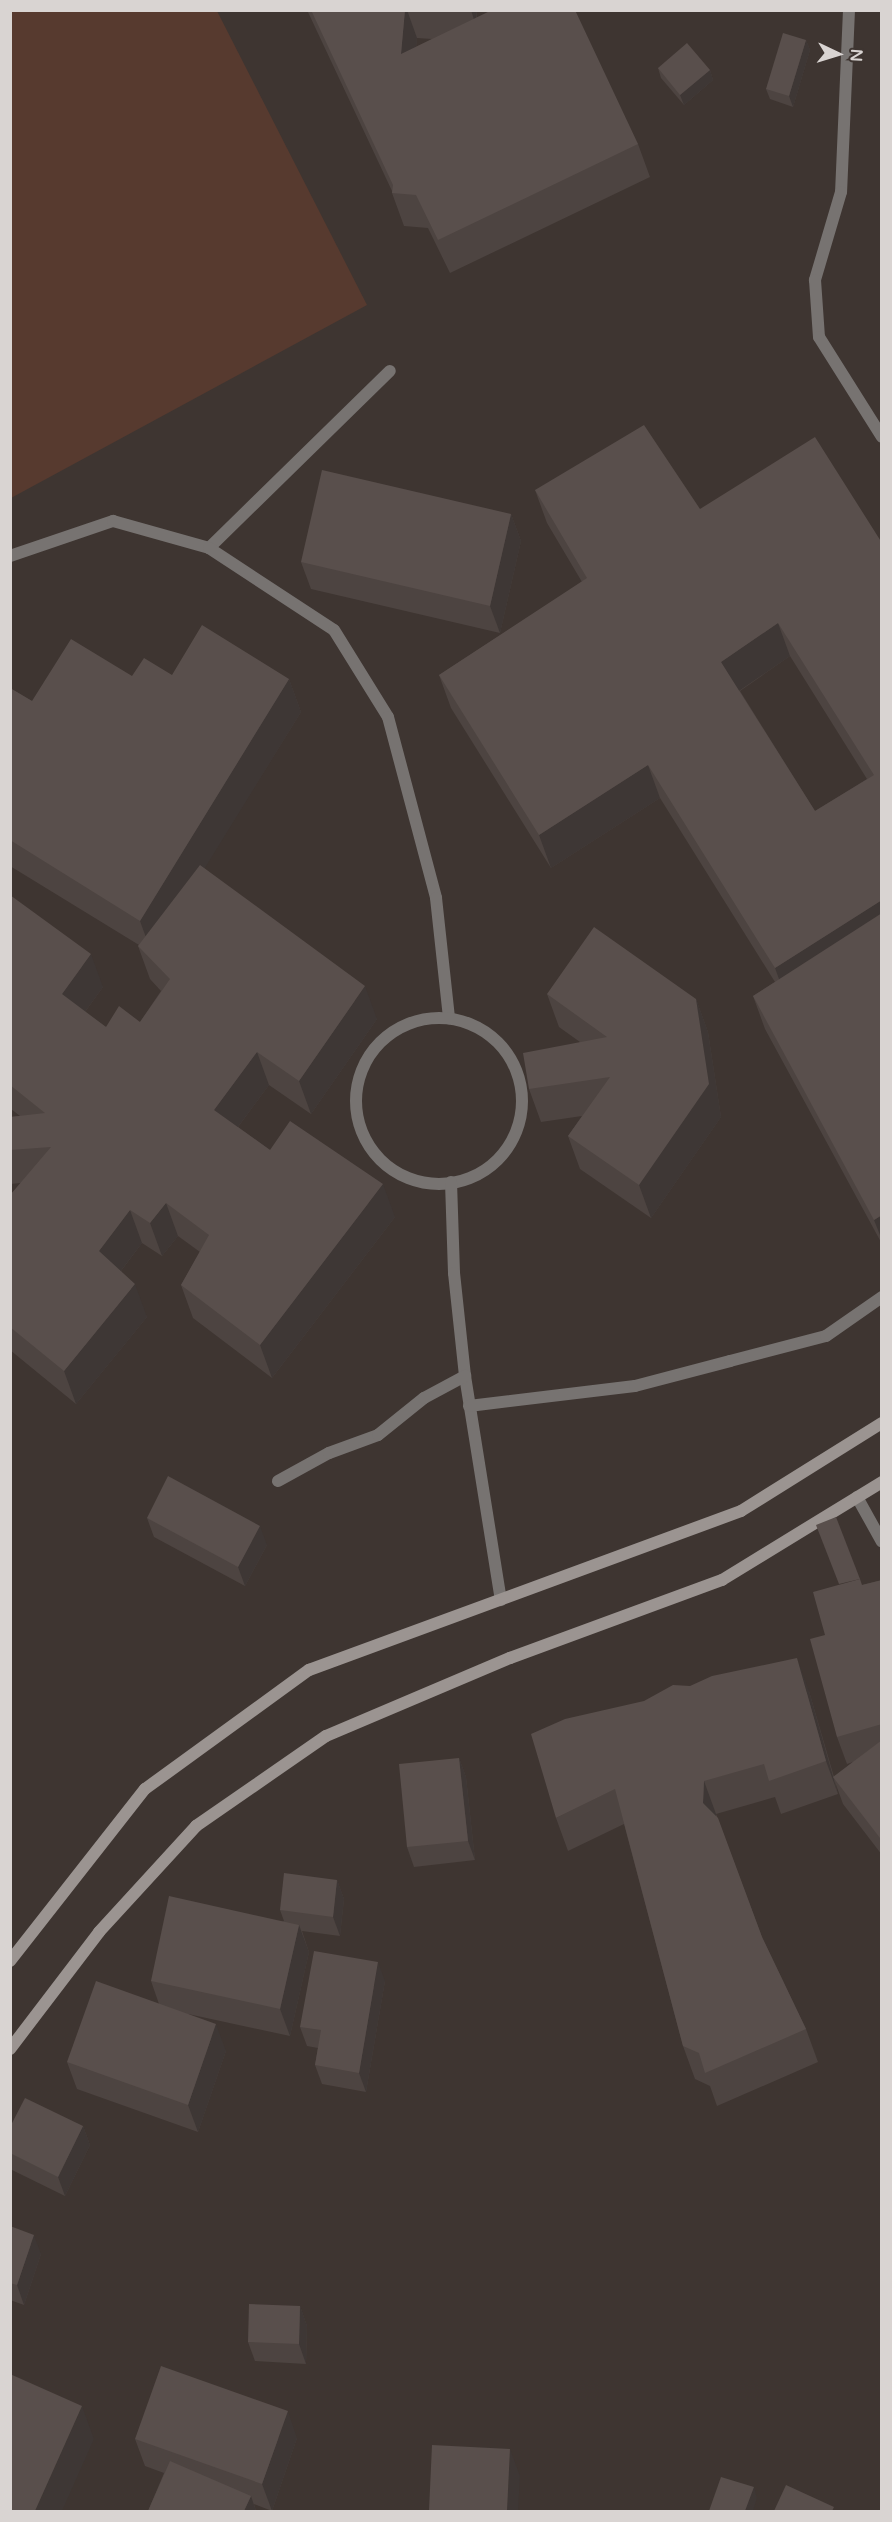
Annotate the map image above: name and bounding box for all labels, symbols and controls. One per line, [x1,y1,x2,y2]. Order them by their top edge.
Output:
north arrow [808,24,868,84]
text: N [846,48,866,62]

